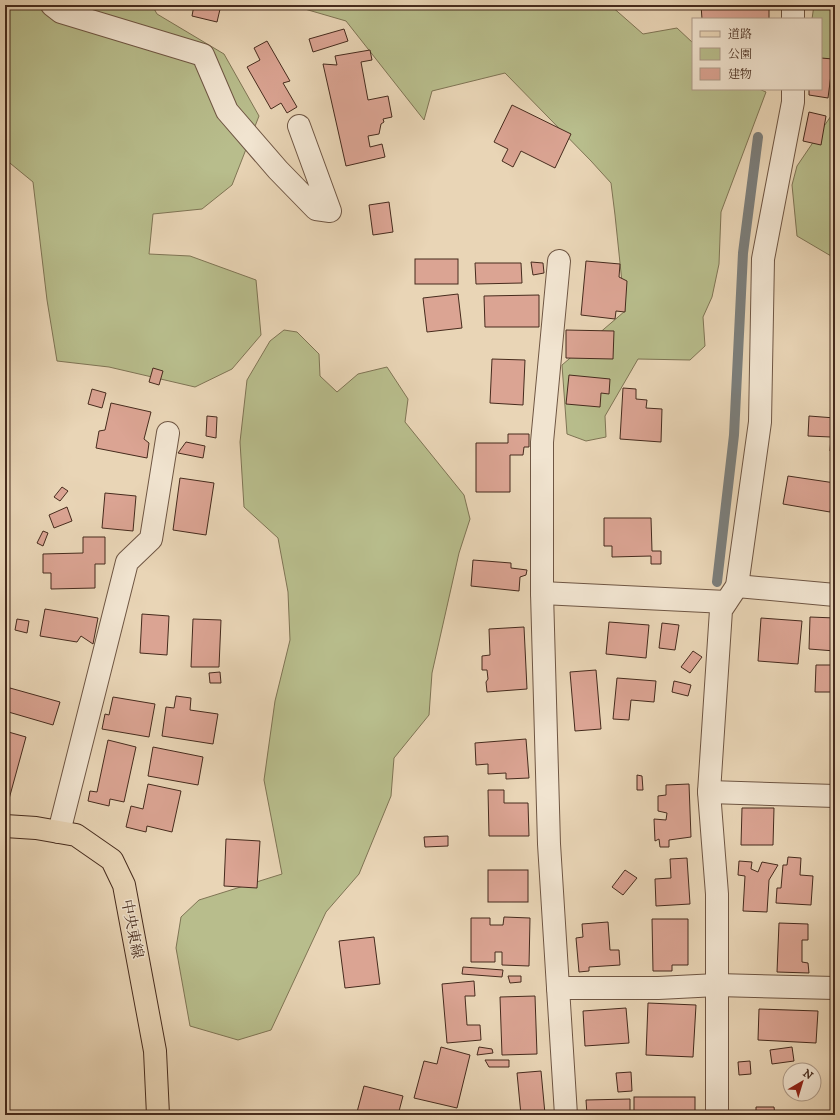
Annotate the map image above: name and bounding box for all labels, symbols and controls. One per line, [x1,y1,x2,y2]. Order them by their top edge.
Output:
legend [692,18,822,90]
text: 道路 [728,27,752,42]
text: 公園 [728,47,752,62]
text: 建物 [728,67,752,82]
street label: 中央東線 [117,898,147,960]
north arrow [782,1062,822,1102]
text: N [800,1067,815,1083]

